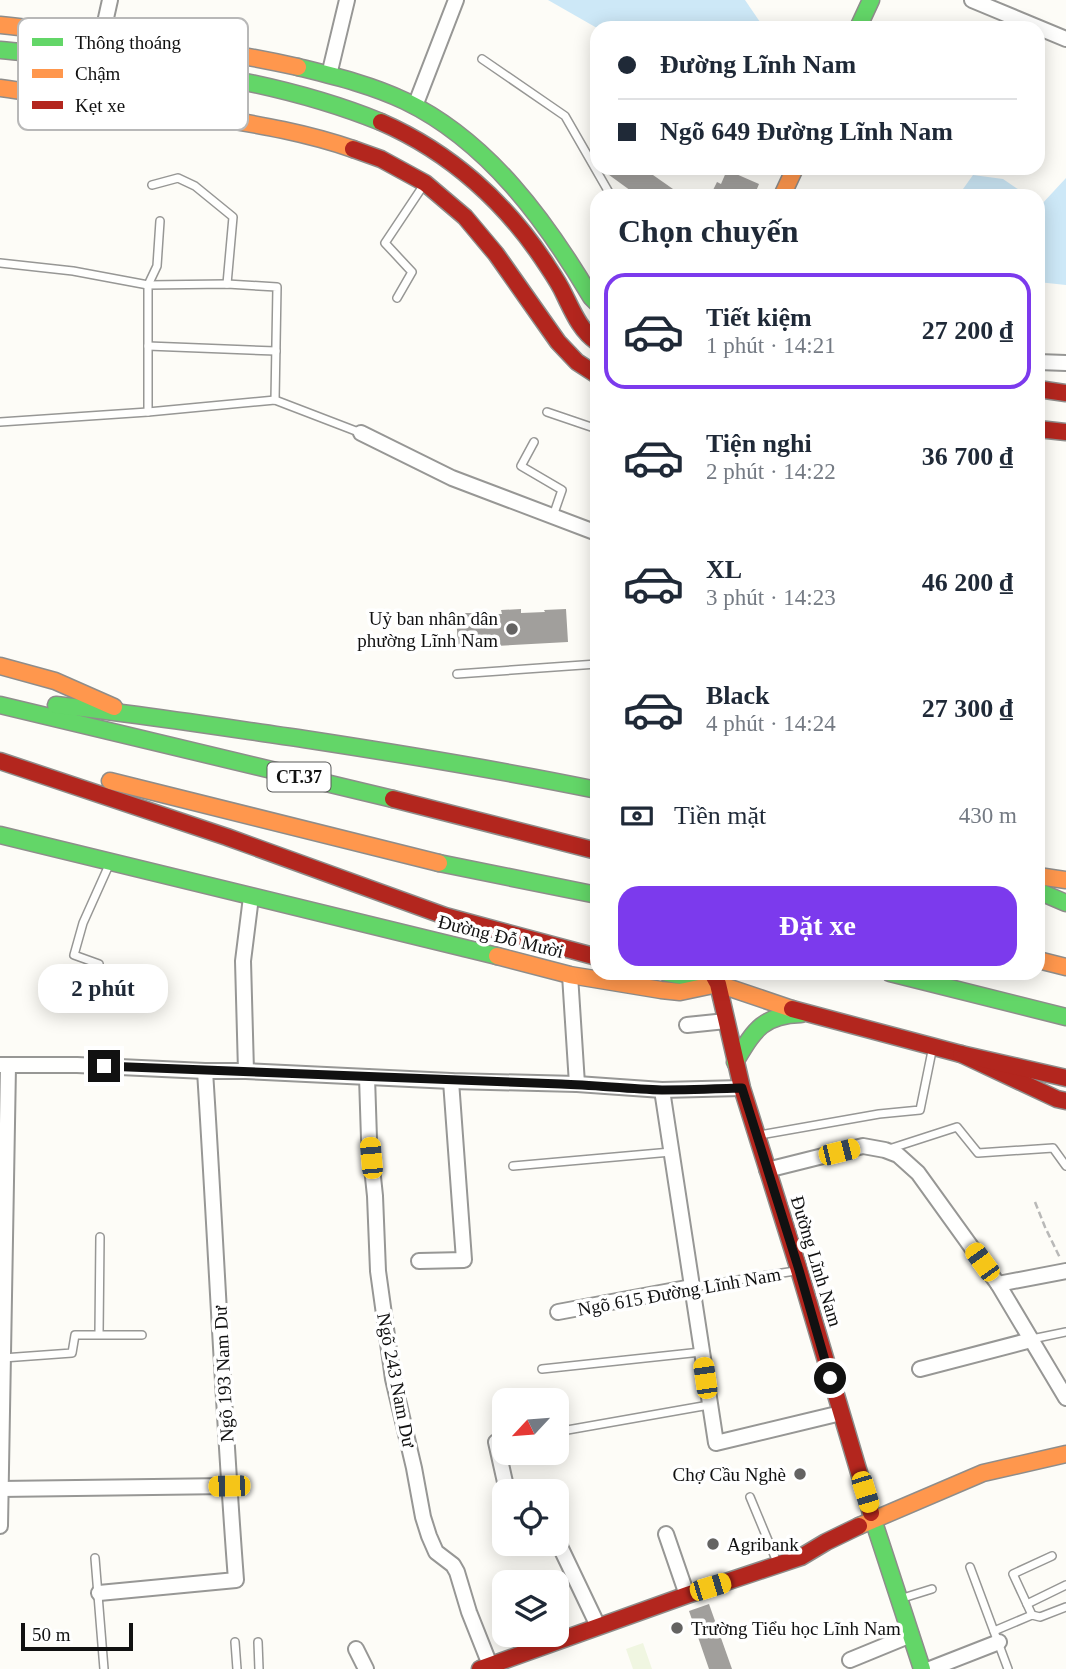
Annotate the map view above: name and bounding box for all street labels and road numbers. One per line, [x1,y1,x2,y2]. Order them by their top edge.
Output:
road number: CT.37 [268,762,330,792]
street label: Đường Đỗ Mười [436,911,566,962]
street label: Đường Lĩnh Nam [787,1193,846,1329]
street label: Ngõ 615 Đường Lĩnh Nam [576,1263,783,1320]
street label: Ngõ 193 Nam Dư [209,1305,238,1443]
street label: Ngõ 243 Nam Dư [373,1311,420,1450]

